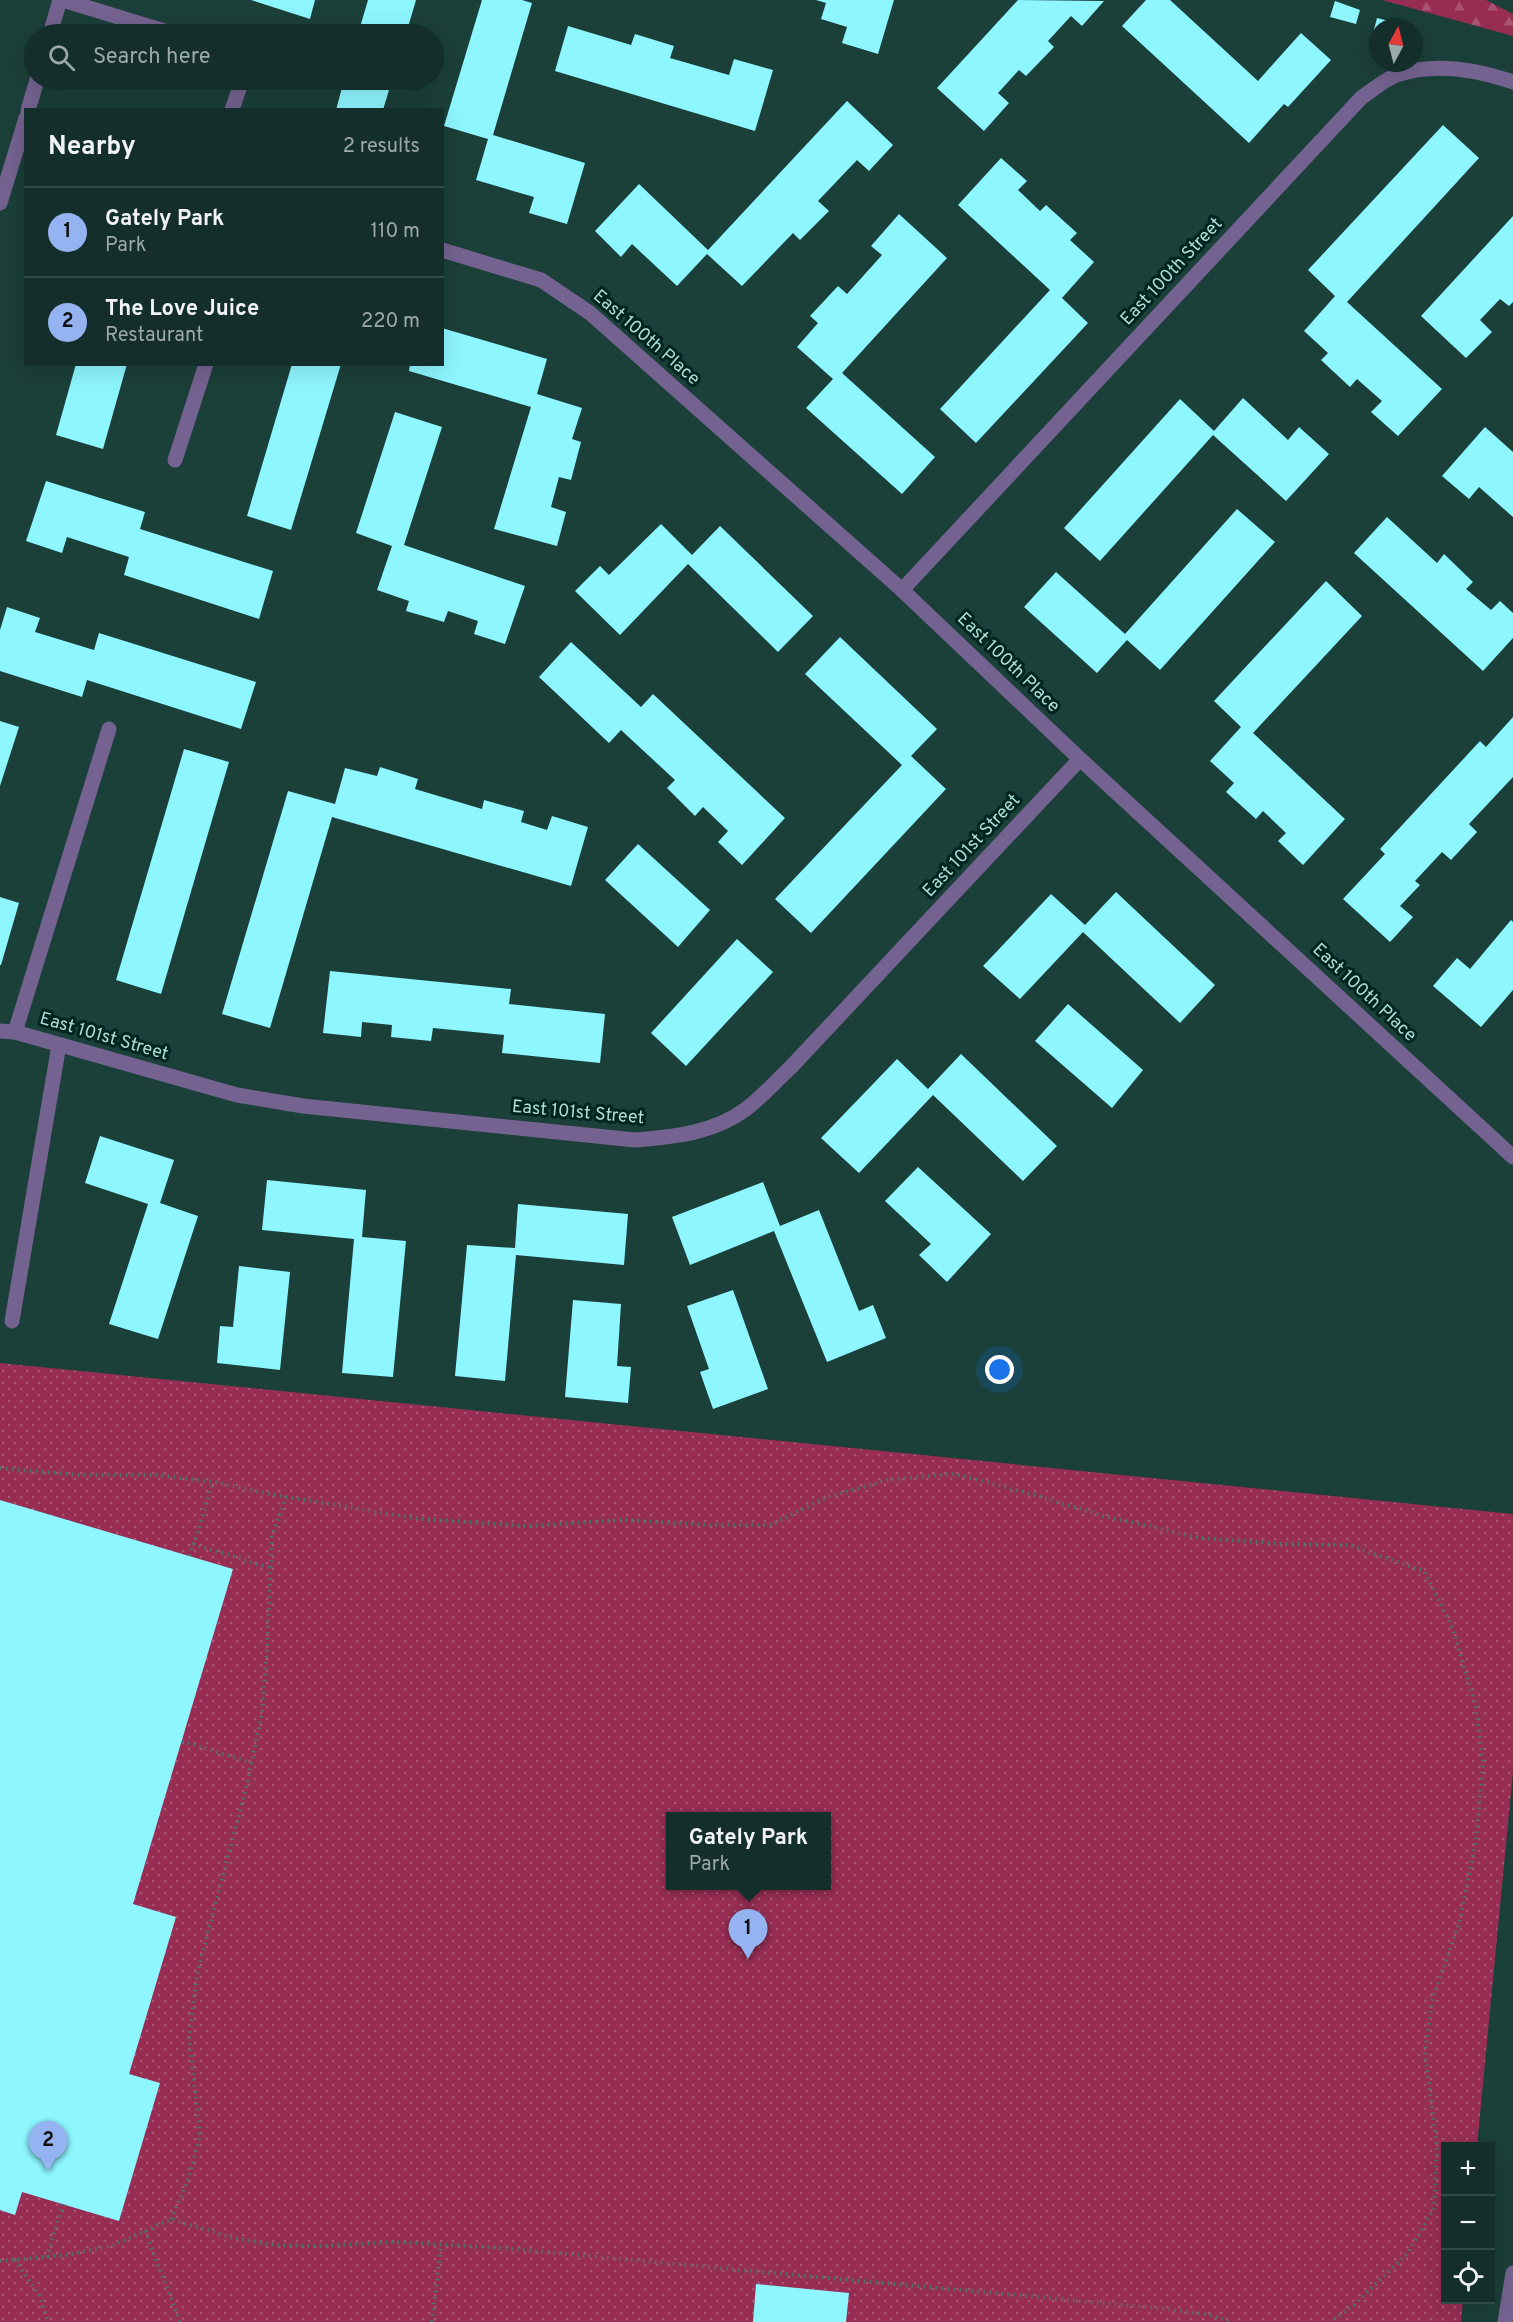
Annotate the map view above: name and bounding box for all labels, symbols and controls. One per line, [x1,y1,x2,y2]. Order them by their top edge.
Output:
north arrow [1369,18,1423,72]
search box [24,24,444,90]
icon: search [45,41,78,74]
text: Search here [93,44,211,71]
text: Nearby [48,131,136,164]
text: 2 results [343,134,420,160]
text: Gately Park [105,206,224,233]
street label: East 100th Street [1116,213,1228,331]
text: 1 [64,219,72,245]
text: 110 m [371,219,420,245]
text: Park [105,233,146,259]
street label: East 100th Place [588,285,704,391]
text: The Love Juice [105,296,259,323]
text: 2 [61,309,74,335]
text: 220 m [361,309,420,335]
text: Restaurant [105,323,204,349]
street label: East 100th Place [952,608,1064,718]
street label: East 101st Street [918,790,1026,902]
street label: East 100th Place [1307,939,1421,1047]
street label: East 101st Street [37,1008,171,1066]
street label: East 101st Street [511,1096,645,1130]
your location [985,1355,1014,1384]
popup [666,1812,831,1890]
text: Gately Park [689,1825,808,1852]
text: Park [689,1852,730,1878]
pin: 1 [728,1910,768,1959]
pin: 2 [28,2122,68,2171]
map controls [1441,2142,1495,2304]
button: + [1441,2142,1495,2196]
button: − [1441,2196,1495,2250]
button: locate [1441,2250,1495,2304]

